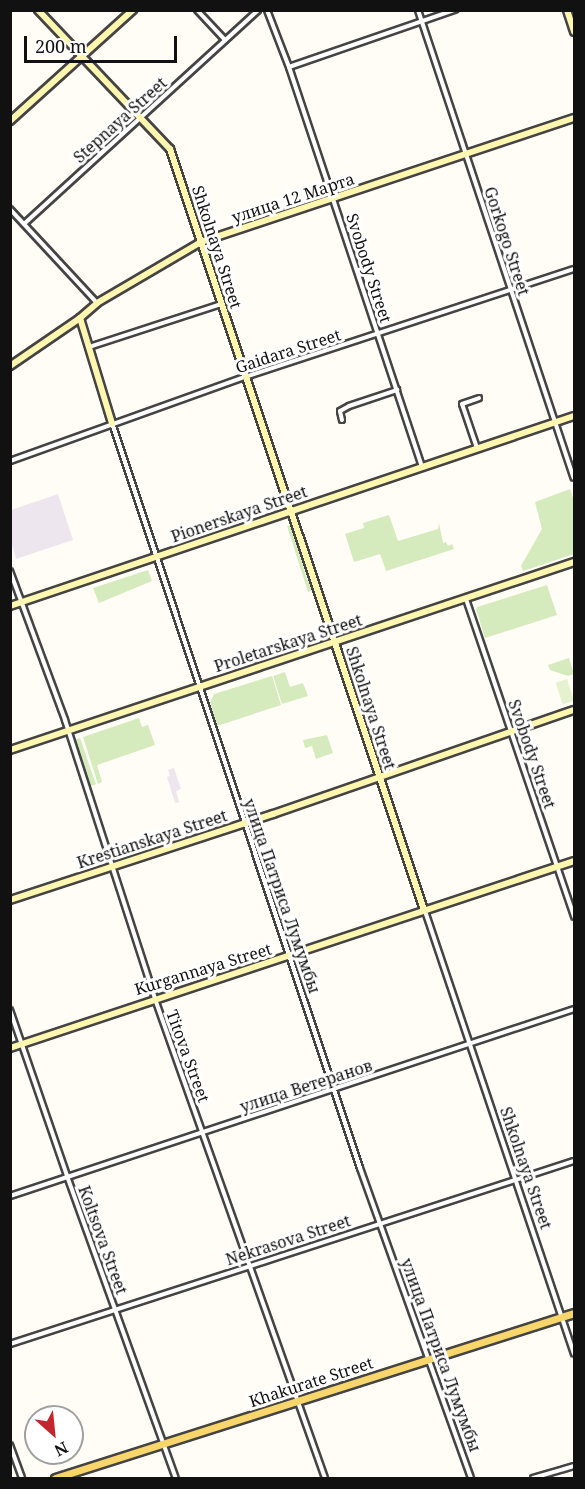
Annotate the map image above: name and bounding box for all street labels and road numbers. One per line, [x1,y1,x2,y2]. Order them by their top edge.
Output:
street label: Stepnaya Street [70,73,170,167]
street label: улица 12 Марта [229,169,357,227]
street label: Shkolnaya Street [188,183,246,311]
street label: Gorkogo Street [480,184,534,298]
street label: Svobody Street [342,211,396,325]
street label: Gaidara Street [233,325,343,377]
street label: Pionerskaya Street [168,482,310,546]
street label: Proletarskaya Street [212,610,364,676]
street label: Shkolnaya Street [342,644,400,772]
street label: Svobody Street [504,697,560,811]
street label: улица Патриса Лумумбы [240,796,324,996]
street label: Krestianskaya Street [75,806,229,872]
street label: Kurgannaya Street [132,939,274,999]
street label: Titova Street [162,1007,214,1105]
street label: улица Ветеранов [238,1056,374,1116]
street label: Shkolnaya Street [496,1104,556,1232]
street label: Koltsova Street [74,1183,132,1297]
street label: Nekrasova Street [223,1211,353,1269]
street label: улица Патриса Лумумбы [397,1256,485,1454]
street label: Khakurate Street [247,1353,375,1411]

